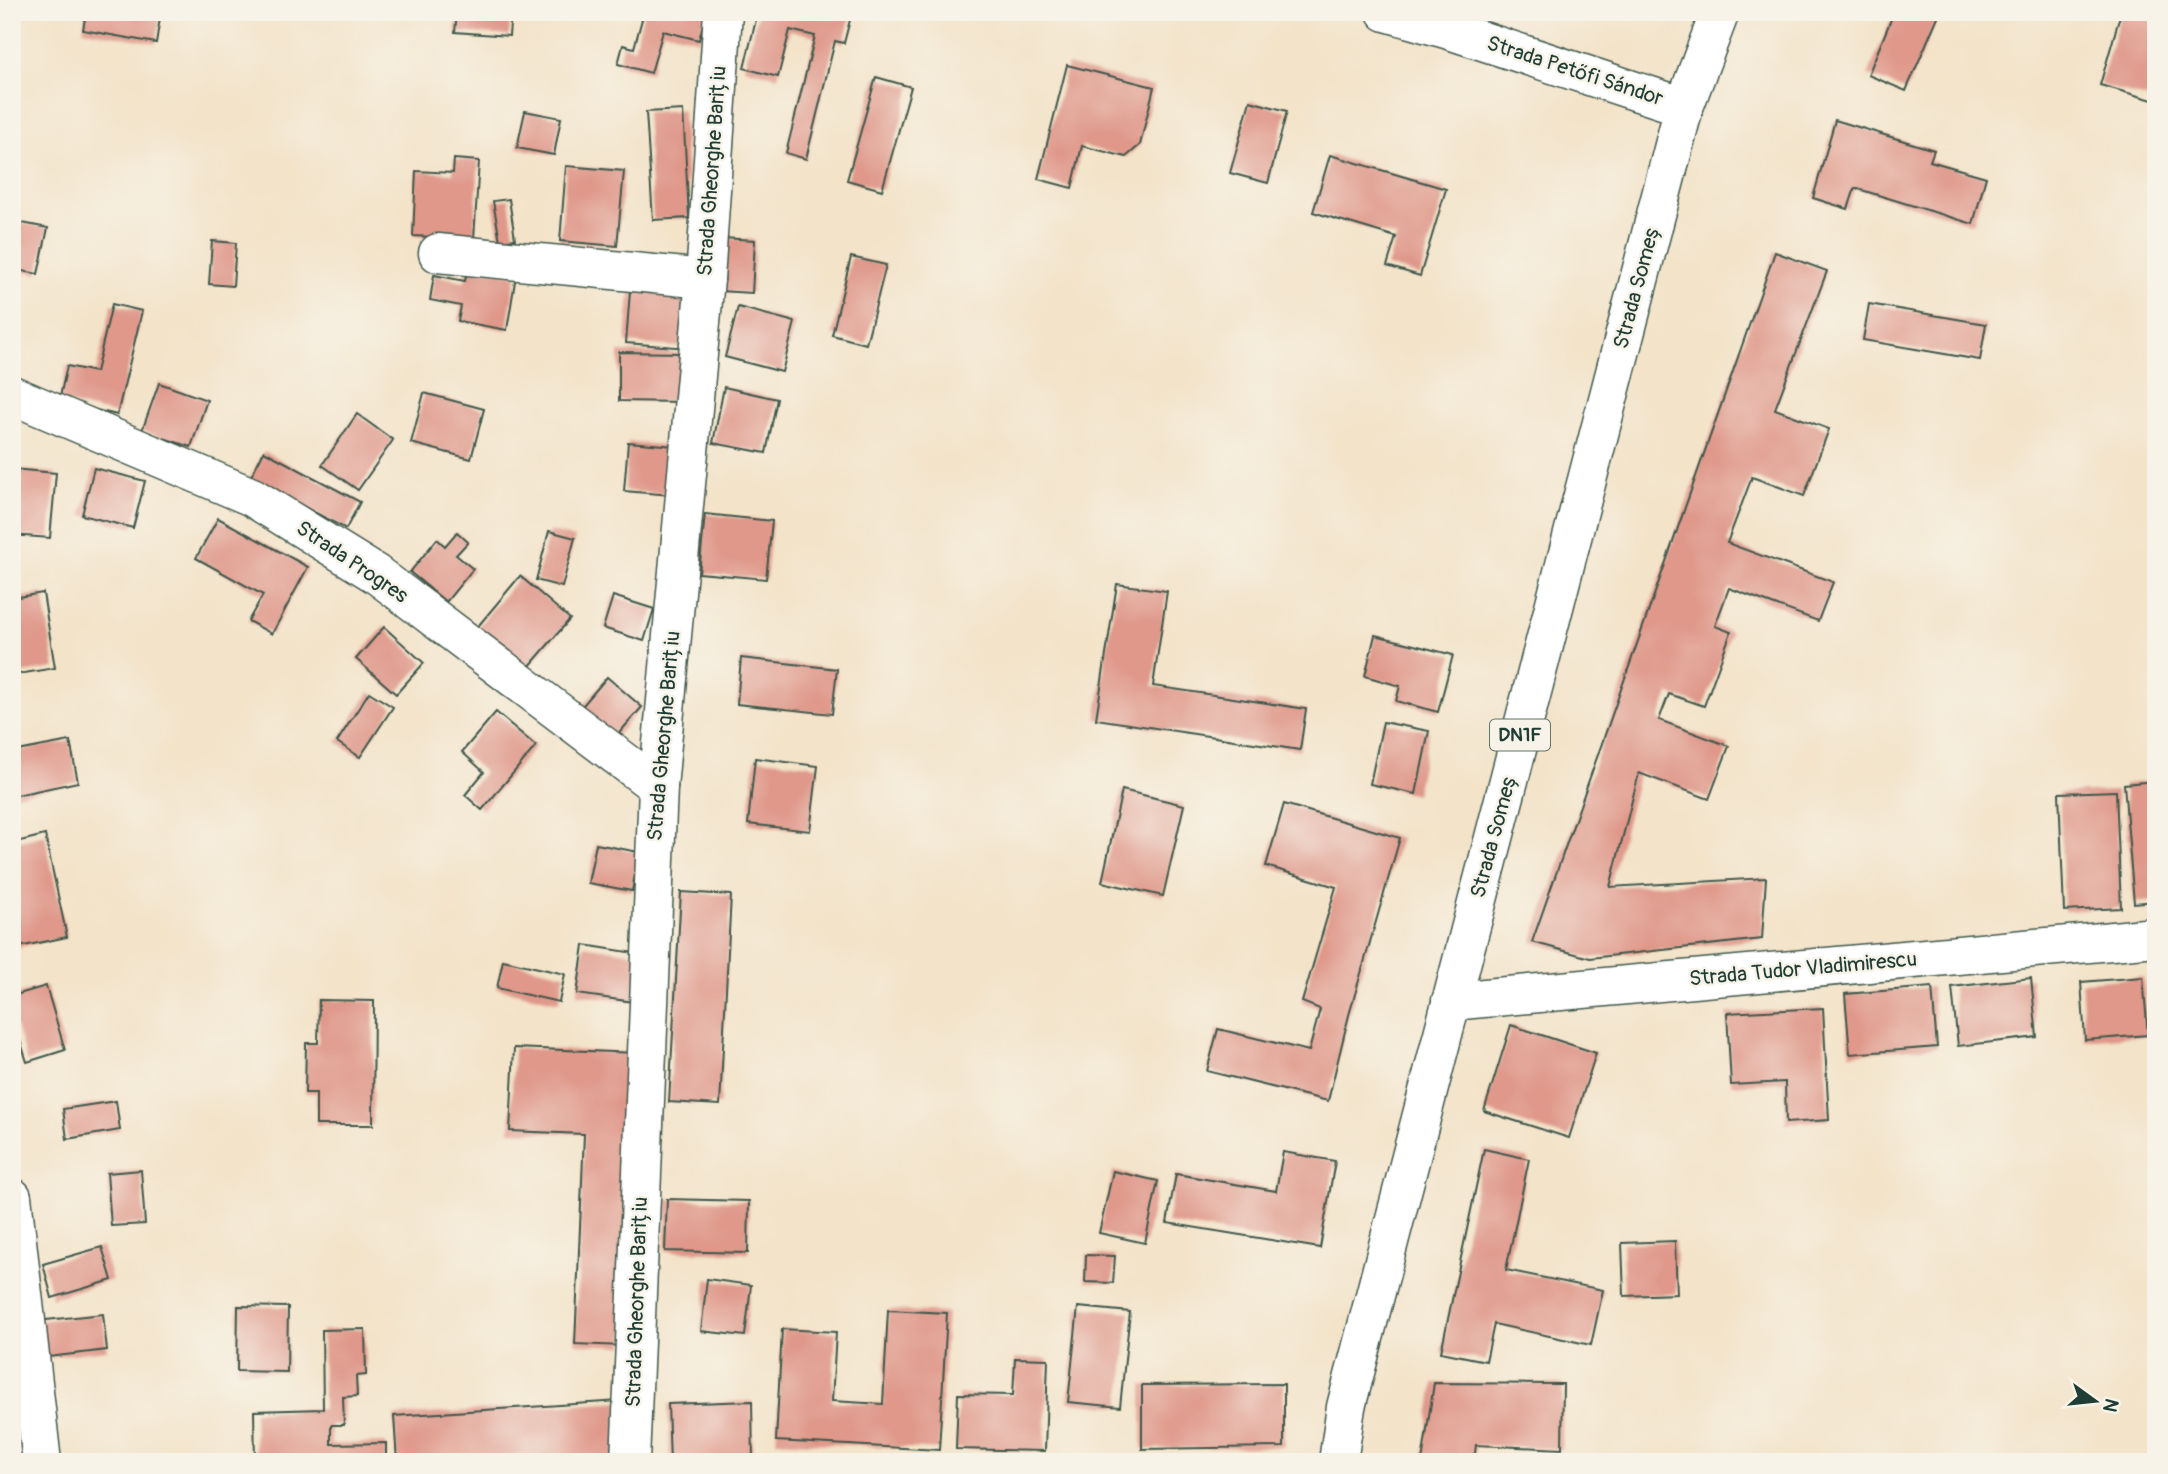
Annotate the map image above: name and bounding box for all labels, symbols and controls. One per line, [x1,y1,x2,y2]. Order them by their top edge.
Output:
street label: Strada Petőfi Sándor [1483,30,1667,112]
street label: Strada Gheorghe Barițiu [691,65,733,277]
street label: Strada Someș [1608,222,1666,352]
street label: Strada Progres [291,515,414,610]
street label: Strada Gheorghe Barițiu [641,630,687,842]
road number: DN1F [1490,720,1550,750]
street label: Strada Someș [1465,771,1523,901]
street label: Strada Tudor Vladimirescu [1688,946,1918,992]
street label: Strada Gheorghe Barițiu [620,1196,654,1408]
north arrow [2060,1366,2130,1436]
text: N [2097,1396,2124,1415]

